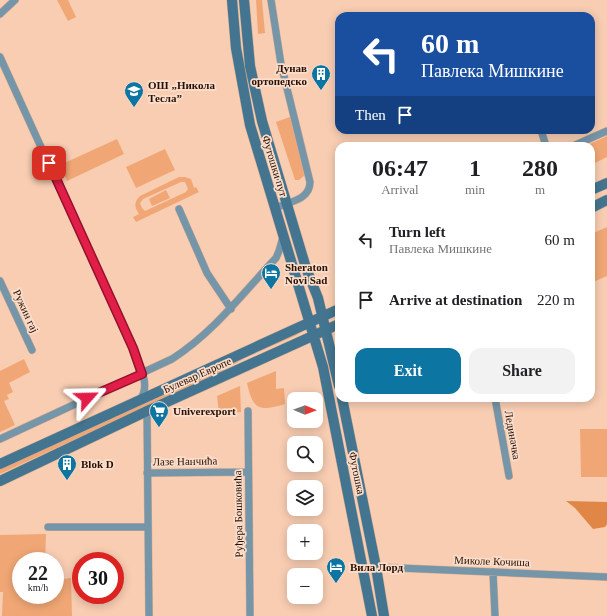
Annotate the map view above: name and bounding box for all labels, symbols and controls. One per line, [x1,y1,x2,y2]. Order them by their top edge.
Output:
icon: left [355,28,407,80]
text: 60 m [421,28,479,59]
text: Павлека Мишкине [421,61,564,81]
place label: Дунав ортопедско [252,62,307,87]
building icon: Дунав ортопедско [310,63,332,91]
place label: ОШ „Никола Тесла” [148,79,215,104]
school or university icon: ОШ „Никола Тесла” [123,80,145,108]
icon: arrive [394,104,416,126]
text: Then [355,107,386,123]
street label: Футошки пут [260,134,290,198]
pin [32,146,66,180]
icon: arrive [38,152,60,174]
text: 06:47 [372,155,428,181]
text: 1 [469,155,481,181]
text: 280 [522,155,558,181]
text: Arrival [381,182,419,197]
text: min [465,182,485,197]
text: m [535,182,545,197]
text: Turn left [389,224,446,240]
icon: left [355,229,377,251]
text: 60 m [545,232,575,248]
text: Павлека Мишкине [389,241,492,256]
place label: Sheraton Novi Sad [285,261,328,286]
hotel icon: Sheraton Novi Sad [260,262,282,290]
street label: Ружин гај [11,288,41,334]
icon: arrive [355,289,377,311]
text: Arrive at destination [389,292,522,308]
text: 220 m [537,292,575,308]
button: Exit [355,348,461,394]
button: Share [469,348,575,394]
street label: Булевар Европе [161,355,233,395]
position arrow [66,377,108,419]
north arrow [287,392,323,428]
map controls [287,392,323,604]
supermarket icon: Univerexport [148,400,170,428]
place label: Univerexport [173,405,236,417]
street label: Лединачка [503,410,523,461]
button: search [287,436,323,472]
street label: Футошка [347,451,367,495]
building icon: Blok D [56,453,78,481]
street label: Лазе Нанчића [152,454,218,468]
place label: Blok D [81,458,114,470]
street label: Руђера Бошковића [231,470,245,558]
button: layers [287,480,323,516]
button: + [287,524,323,560]
speed limit sign: 30 [72,552,124,604]
street label: Миколе Кочиша [454,554,530,568]
hotel icon: Вила Лорд [325,556,347,584]
place label: Вила Лорд [350,561,403,573]
text: 22 [28,562,48,584]
button: − [287,568,323,604]
text: km/h [28,582,48,593]

